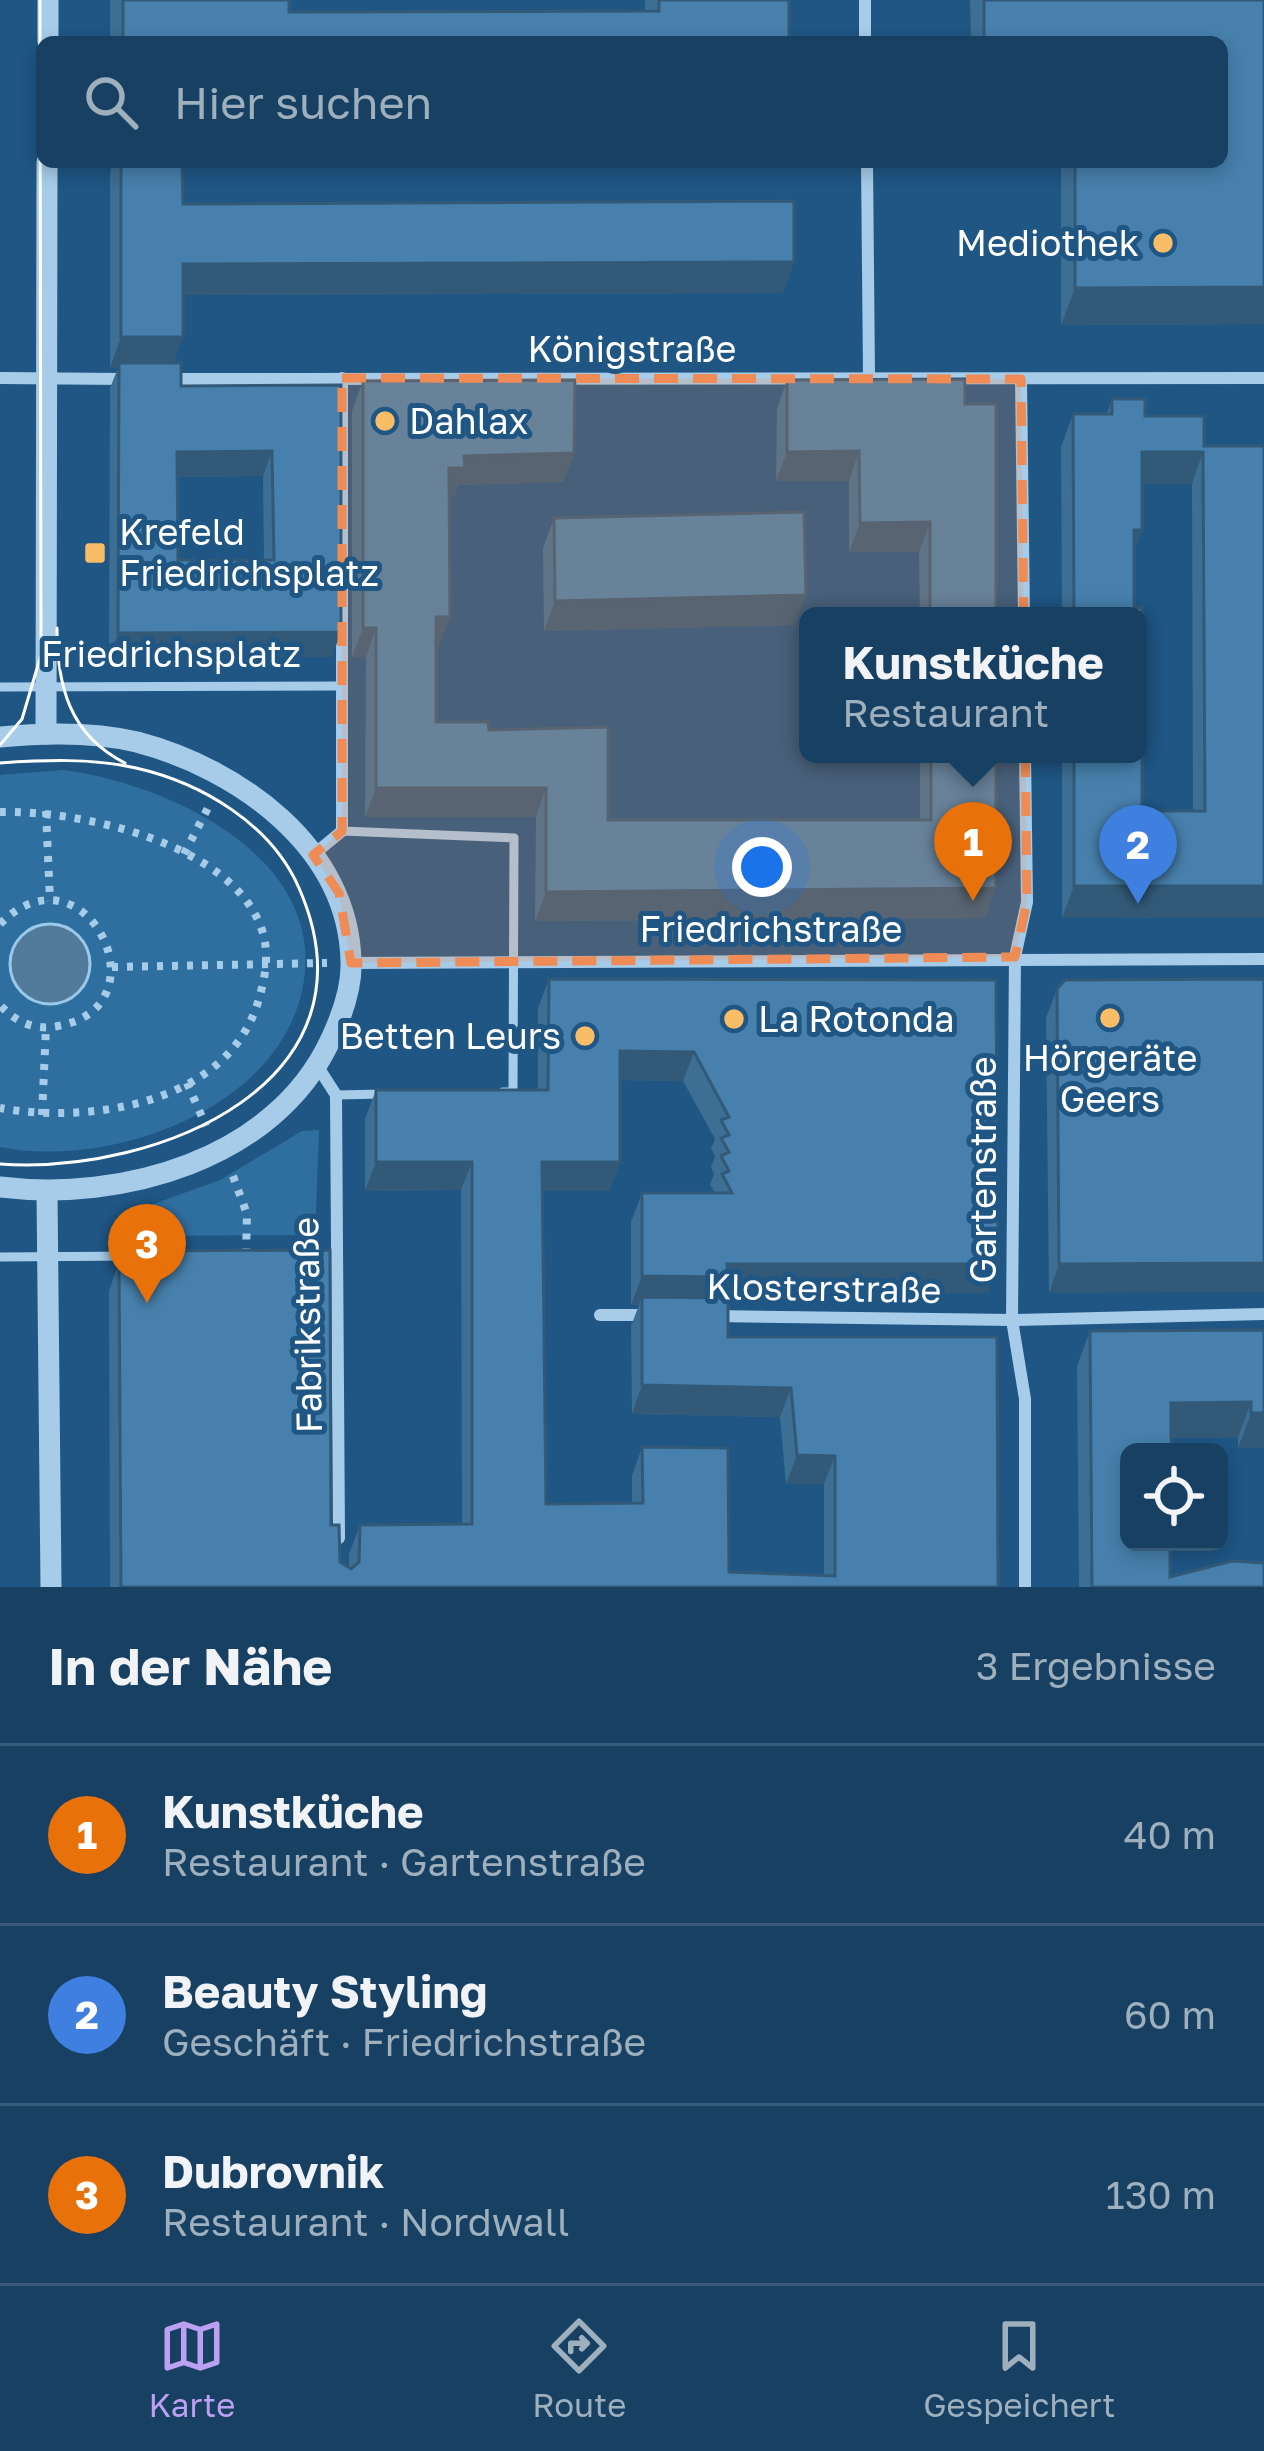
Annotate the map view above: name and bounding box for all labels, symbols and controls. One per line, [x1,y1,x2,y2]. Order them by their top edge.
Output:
search box [36,36,1228,168]
icon: search [78,69,144,135]
text: Hier suchen [174,75,432,129]
place label: Mediothek [956,221,1139,264]
marker: Mediothek [1150,230,1176,256]
street label: Königstraße [528,327,736,370]
place label: Dahlax [409,399,528,442]
marker: Dahlax [372,408,398,434]
place label: Krefeld Friedrichsplatz [119,510,379,594]
marker: Krefeld Friedrichsplatz [82,540,108,566]
popup [799,607,1147,763]
street label: Friedrichsplatz [41,632,301,675]
text: Kunstküche [842,635,1104,689]
text: Restaurant [842,689,1049,736]
pin: 1 [934,802,1012,901]
pin: 2 [1099,805,1177,904]
your location [732,837,792,897]
street label: Friedrichstraße [640,907,902,950]
place label: La Rotonda [758,997,955,1040]
marker: Hörgeräte Geers [1097,1005,1123,1031]
marker: La Rotonda [721,1006,747,1032]
place label: Betten Leurs [340,1014,561,1057]
marker: Betten Leurs [572,1023,598,1049]
place label: Hörgeräte Geers [1023,1036,1197,1120]
street label: Gartenstraße [961,1056,1004,1284]
pin: 3 [108,1204,186,1303]
street label: Fabrikstraße [283,1216,330,1434]
street label: Klosterstraße [706,1264,942,1311]
map controls [1120,1443,1228,1551]
button: locate [1120,1443,1228,1551]
text: In der Nähe [48,1635,332,1696]
text: 3 Ergebnisse [976,1642,1216,1689]
text: Kunstküche [162,1784,423,1838]
text: 1 [77,1811,97,1858]
text: 40 m [1124,1811,1216,1858]
text: Restaurant · Gartenstraße [162,1838,646,1885]
text: Beauty Styling [162,1964,487,2018]
text: 2 [75,1991,99,2038]
text: 60 m [1124,1991,1216,2038]
text: Geschäft · Friedrichstraße [162,2018,646,2065]
text: Dubrovnik [162,2144,384,2198]
text: 3 [75,2171,99,2218]
text: 130 m [1106,2171,1216,2218]
text: Restaurant · Nordwall [162,2198,570,2245]
tab: Karte [148,2313,235,2424]
tab: Route [532,2313,626,2424]
tab: Gespeichert [923,2313,1116,2424]

